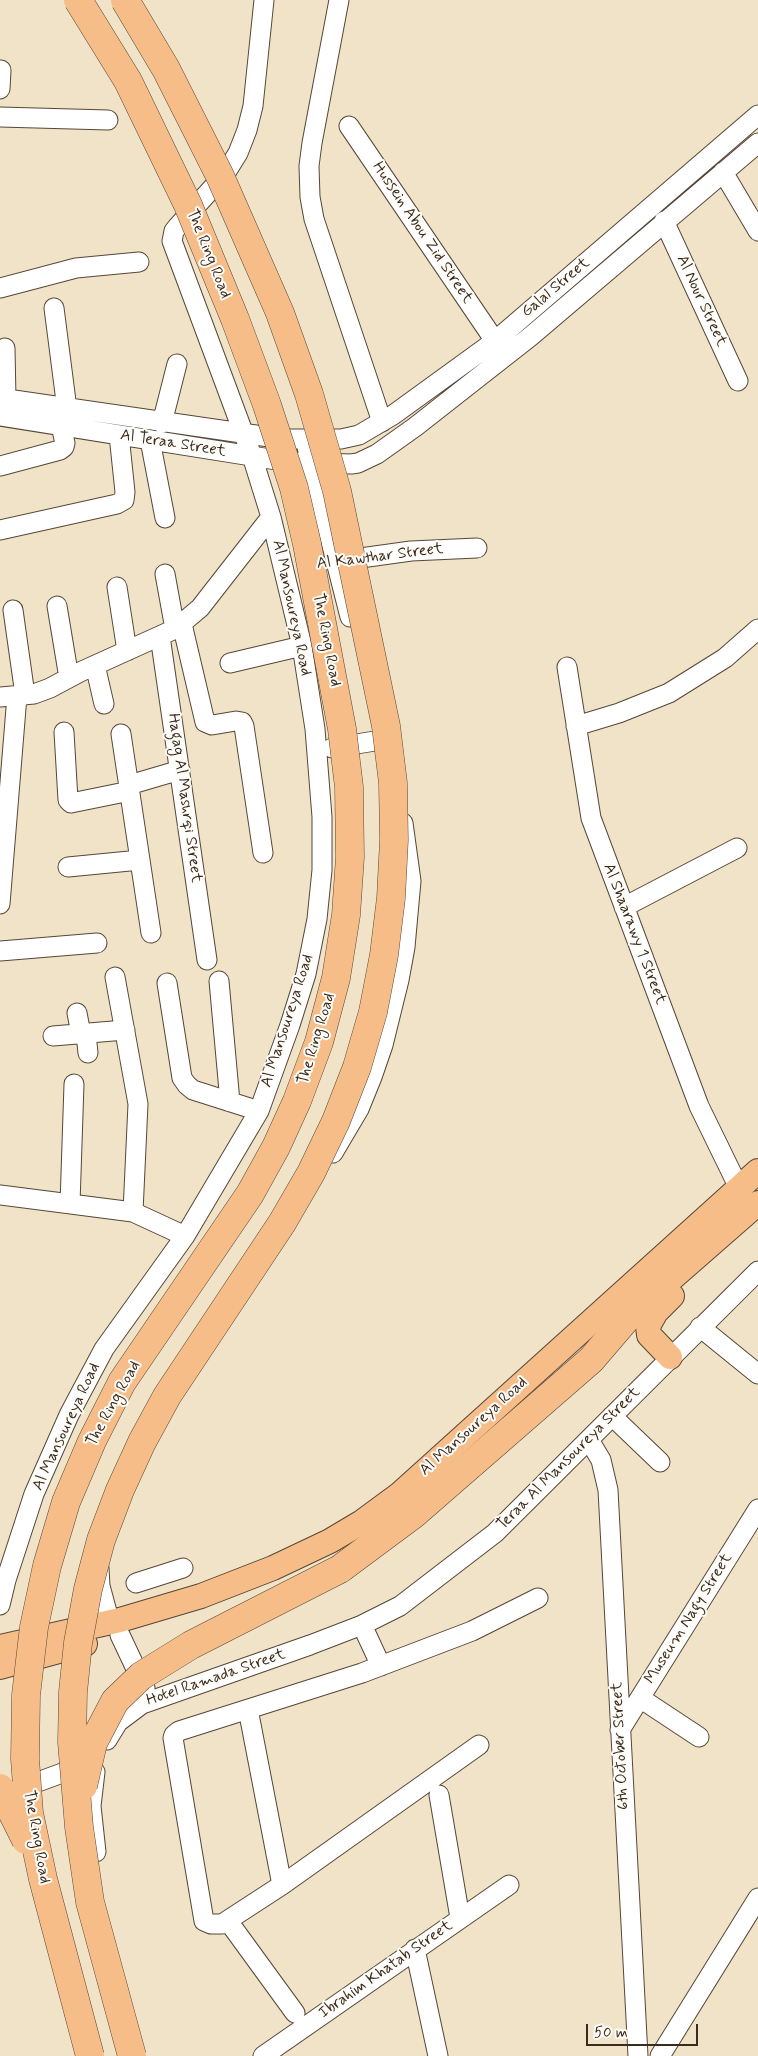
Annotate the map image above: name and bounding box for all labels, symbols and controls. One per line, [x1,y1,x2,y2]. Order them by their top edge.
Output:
street label: Hussein Abou Zid Street [367,159,477,307]
street label: The Ring Road [181,207,235,301]
street label: Al Nour Street [671,252,731,350]
street label: Galal Street [518,254,594,322]
street label: Al Teraa Street [119,426,227,462]
street label: Al Mansoureya Road [267,538,315,678]
street label: Al Kawthar Street [316,540,444,574]
street label: The Ring Road [308,592,344,688]
street label: Hagag Al Mashrqi Street [163,712,205,884]
street label: Al Shaarawy 1 Street [598,861,670,1007]
street label: Al Mansoureya Road [257,952,319,1090]
street label: The Ring Road [294,991,340,1087]
street label: The Ring Road [83,1358,145,1450]
street label: Al Mansoureya Road [29,1360,105,1494]
street label: Al Mansoureya Road [416,1373,532,1481]
street label: Teraa Al Mansoureya Street [493,1383,645,1535]
street label: Museum Nagy Street [641,1550,737,1688]
street label: Hotel Ramada Street [144,1645,288,1711]
street label: 6th October Street [608,1682,634,1810]
street label: The Ring Road [18,1789,54,1885]
street label: Ibrahim Khatab Street [316,1917,456,2023]
scale bar [588,2014,700,2046]
text: 50 m [594,2023,628,2043]

